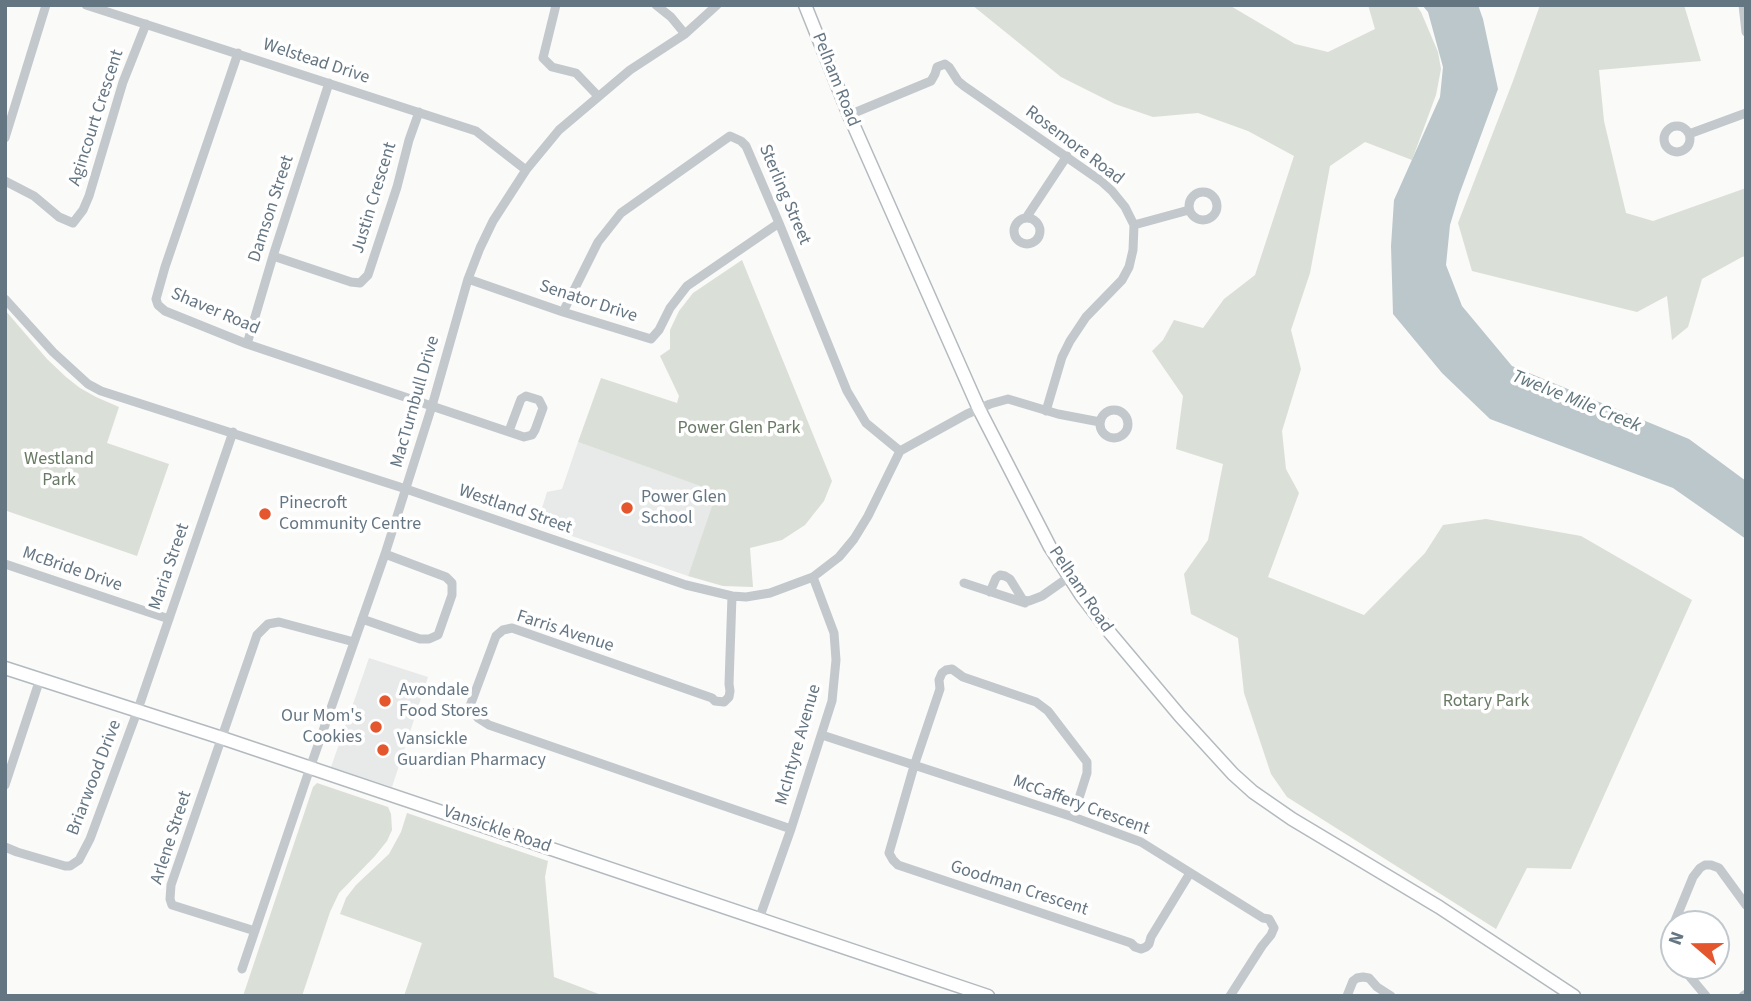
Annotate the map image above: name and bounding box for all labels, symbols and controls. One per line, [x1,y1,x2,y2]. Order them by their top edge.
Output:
street label: Pelham Road [806,30,864,130]
street label: Welstead Drive [260,35,372,89]
street label: Agincourt Crescent [65,47,129,189]
street label: Rosemore Road [1020,102,1128,190]
street label: Justin Crescent [348,140,402,256]
street label: Sterling Street [753,142,815,248]
street label: Damson Street [245,153,299,265]
street label: Senator Drive [536,276,640,328]
street label: Shaver Road [167,284,263,340]
street label: MacTurnbull Drive [387,334,445,470]
water label: Twelve Mile Creek [1508,366,1644,438]
park label: Power Glen Park [678,418,800,440]
park label: Westland Park [24,449,94,491]
street label: Westland Street [455,480,575,540]
place label: Power Glen School [641,487,727,530]
place label: Pinecroft Community Centre [279,493,421,536]
marker: Power Glen School [619,500,635,516]
marker: Pinecroft Community Centre [257,506,273,522]
street label: Maria Street [145,521,195,613]
street label: McBride Drive [19,543,125,597]
street label: Pelham Road [1043,543,1117,637]
street label: Farris Avenue [514,606,616,658]
place label: Avondale Food Stores [399,680,488,722]
street label: McIntyre Avenue [771,682,827,808]
park label: Rotary Park [1443,691,1529,713]
marker: Avondale Food Stores [377,693,393,709]
place label: Our Mom's Cookies [281,706,362,748]
street label: Briarwood Drive [63,717,127,839]
marker: Our Mom's Cookies [368,719,384,735]
place label: Vansickle Guardian Pharmacy [397,729,546,772]
marker: Vansickle Guardian Pharmacy [375,742,391,758]
street label: McCaffery Crescent [1010,771,1152,841]
street label: Arlene Street [147,789,197,887]
street label: Vansickle Road [440,801,554,859]
street label: Goodman Crescent [947,857,1091,921]
north arrow [1660,910,1730,980]
text: N [1662,928,1692,949]

